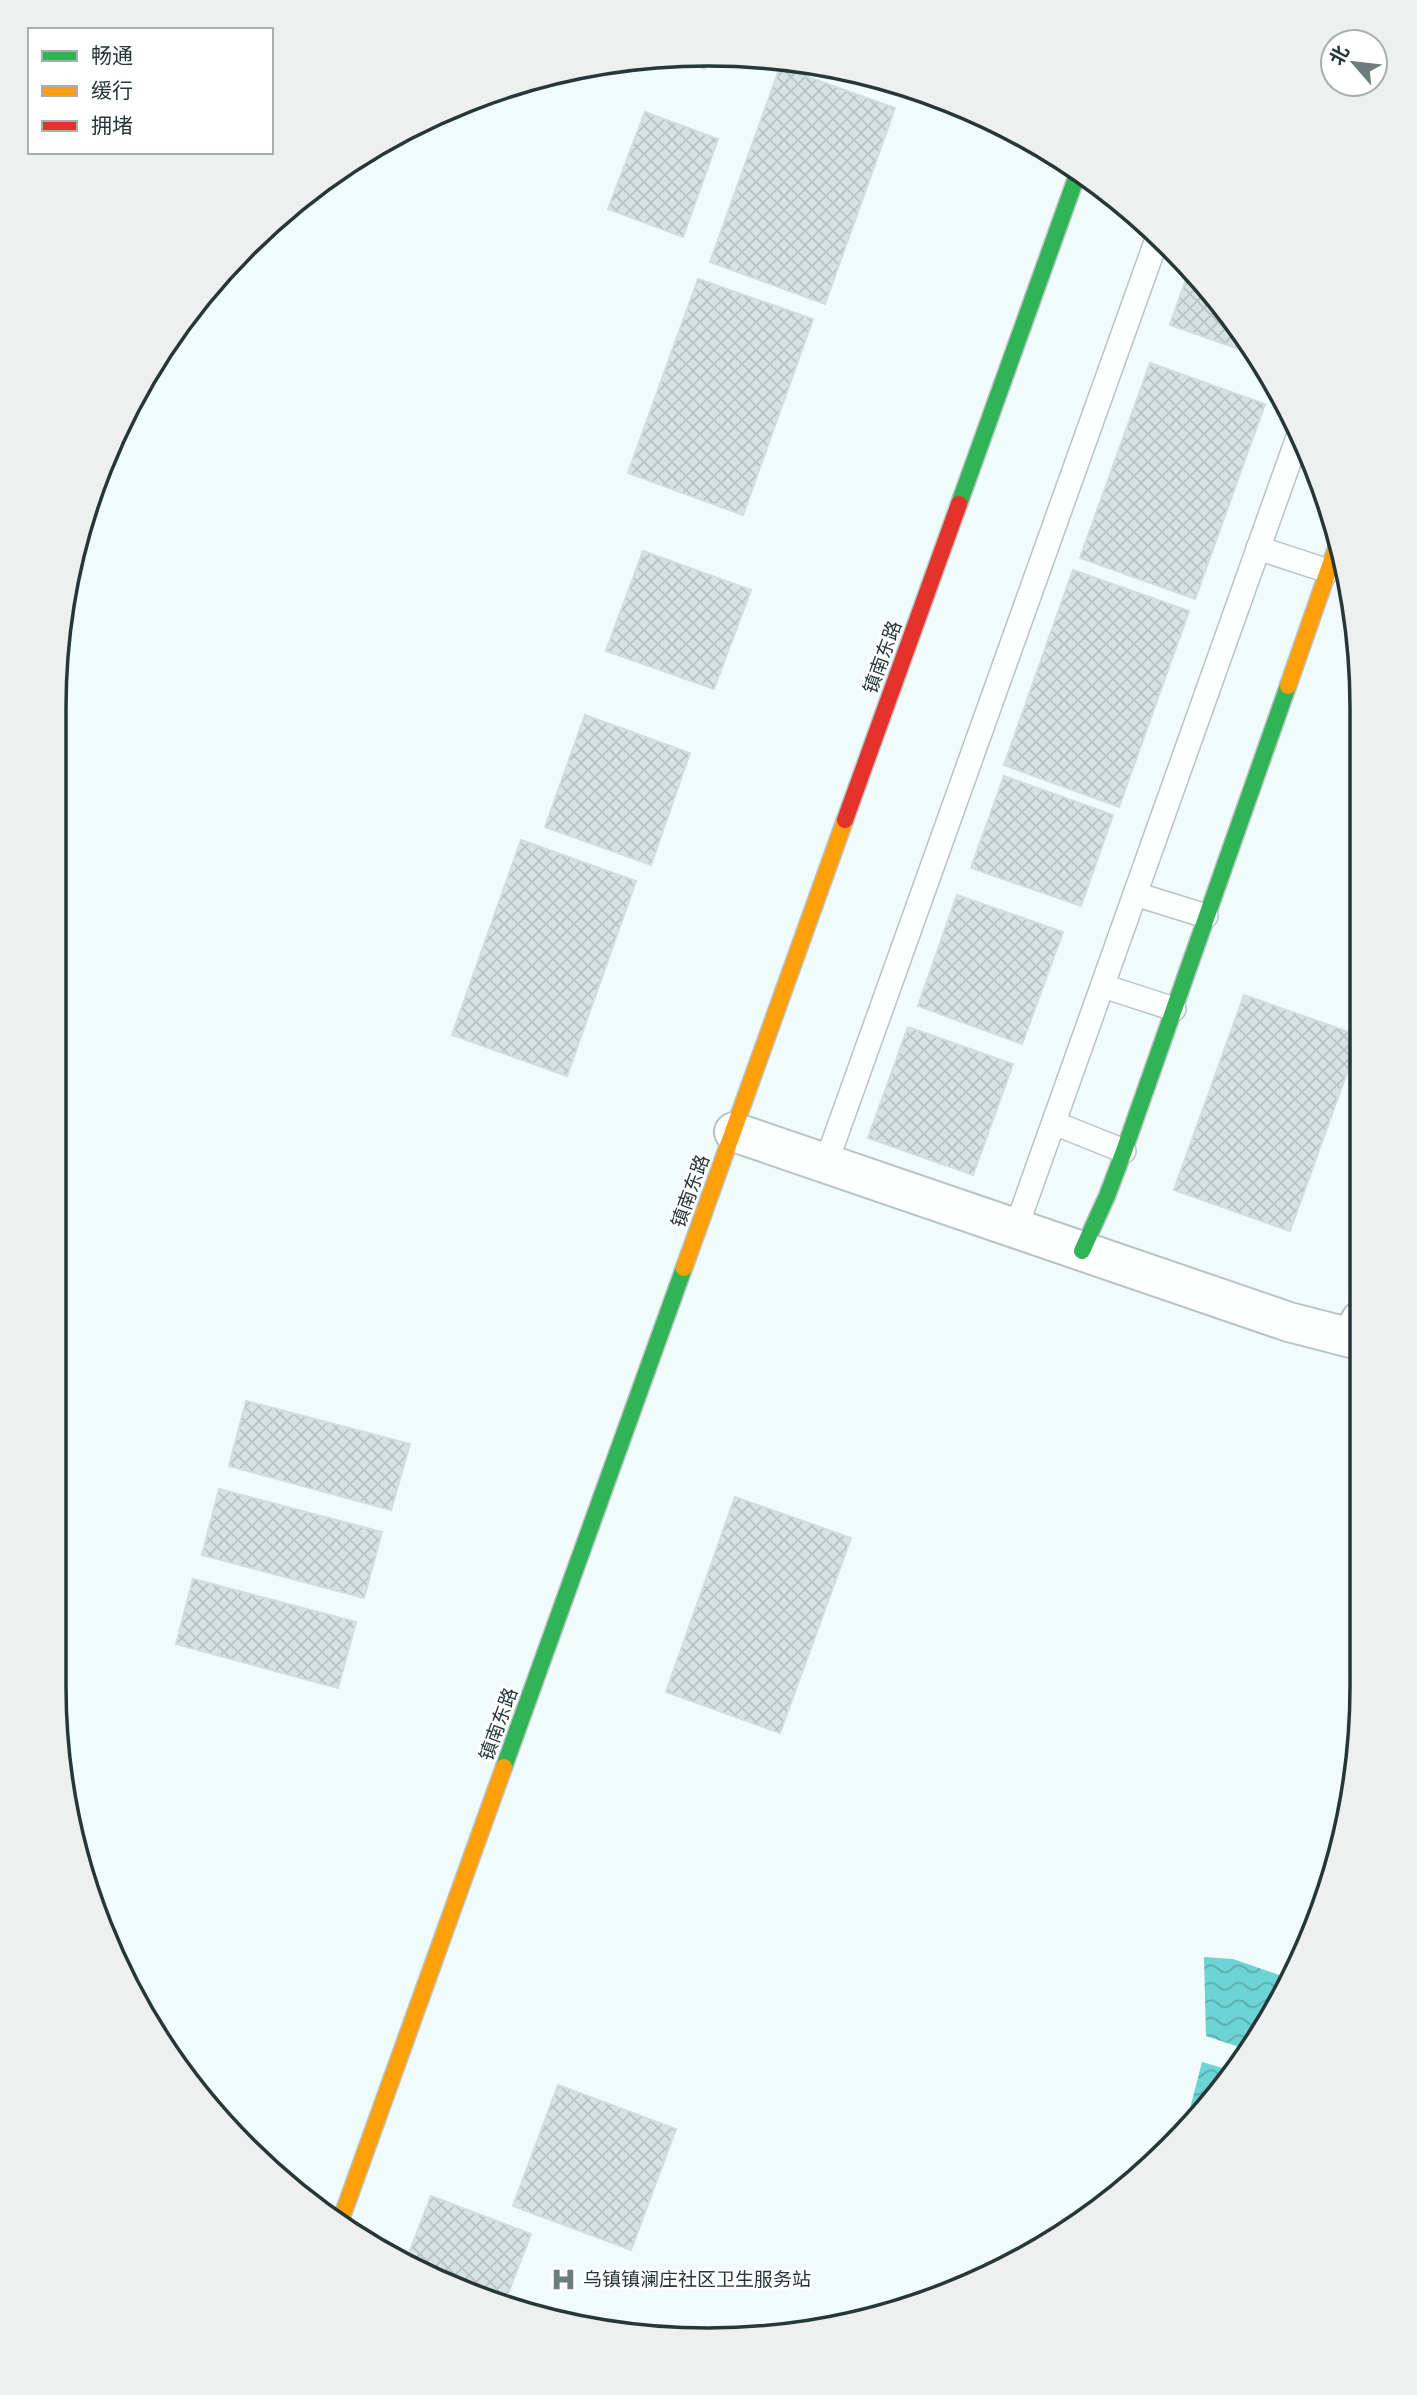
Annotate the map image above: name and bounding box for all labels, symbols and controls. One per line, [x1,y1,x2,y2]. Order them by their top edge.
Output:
legend [28,28,273,154]
north arrow [1319,28,1389,98]
text: 畅通 [91,41,133,69]
text: 北 [1323,41,1355,70]
text: 缓行 [91,76,133,104]
text: 拥堵 [91,111,133,139]
street label: 镇南东路 [857,617,907,697]
street label: 镇南东路 [665,1151,715,1231]
street label: 镇南东路 [473,1684,523,1764]
hospital icon: 乌镇镇澜庄社区卫生服务站 [549,2265,577,2293]
place label: 乌镇镇澜庄社区卫生服务站 [583,2266,811,2292]

